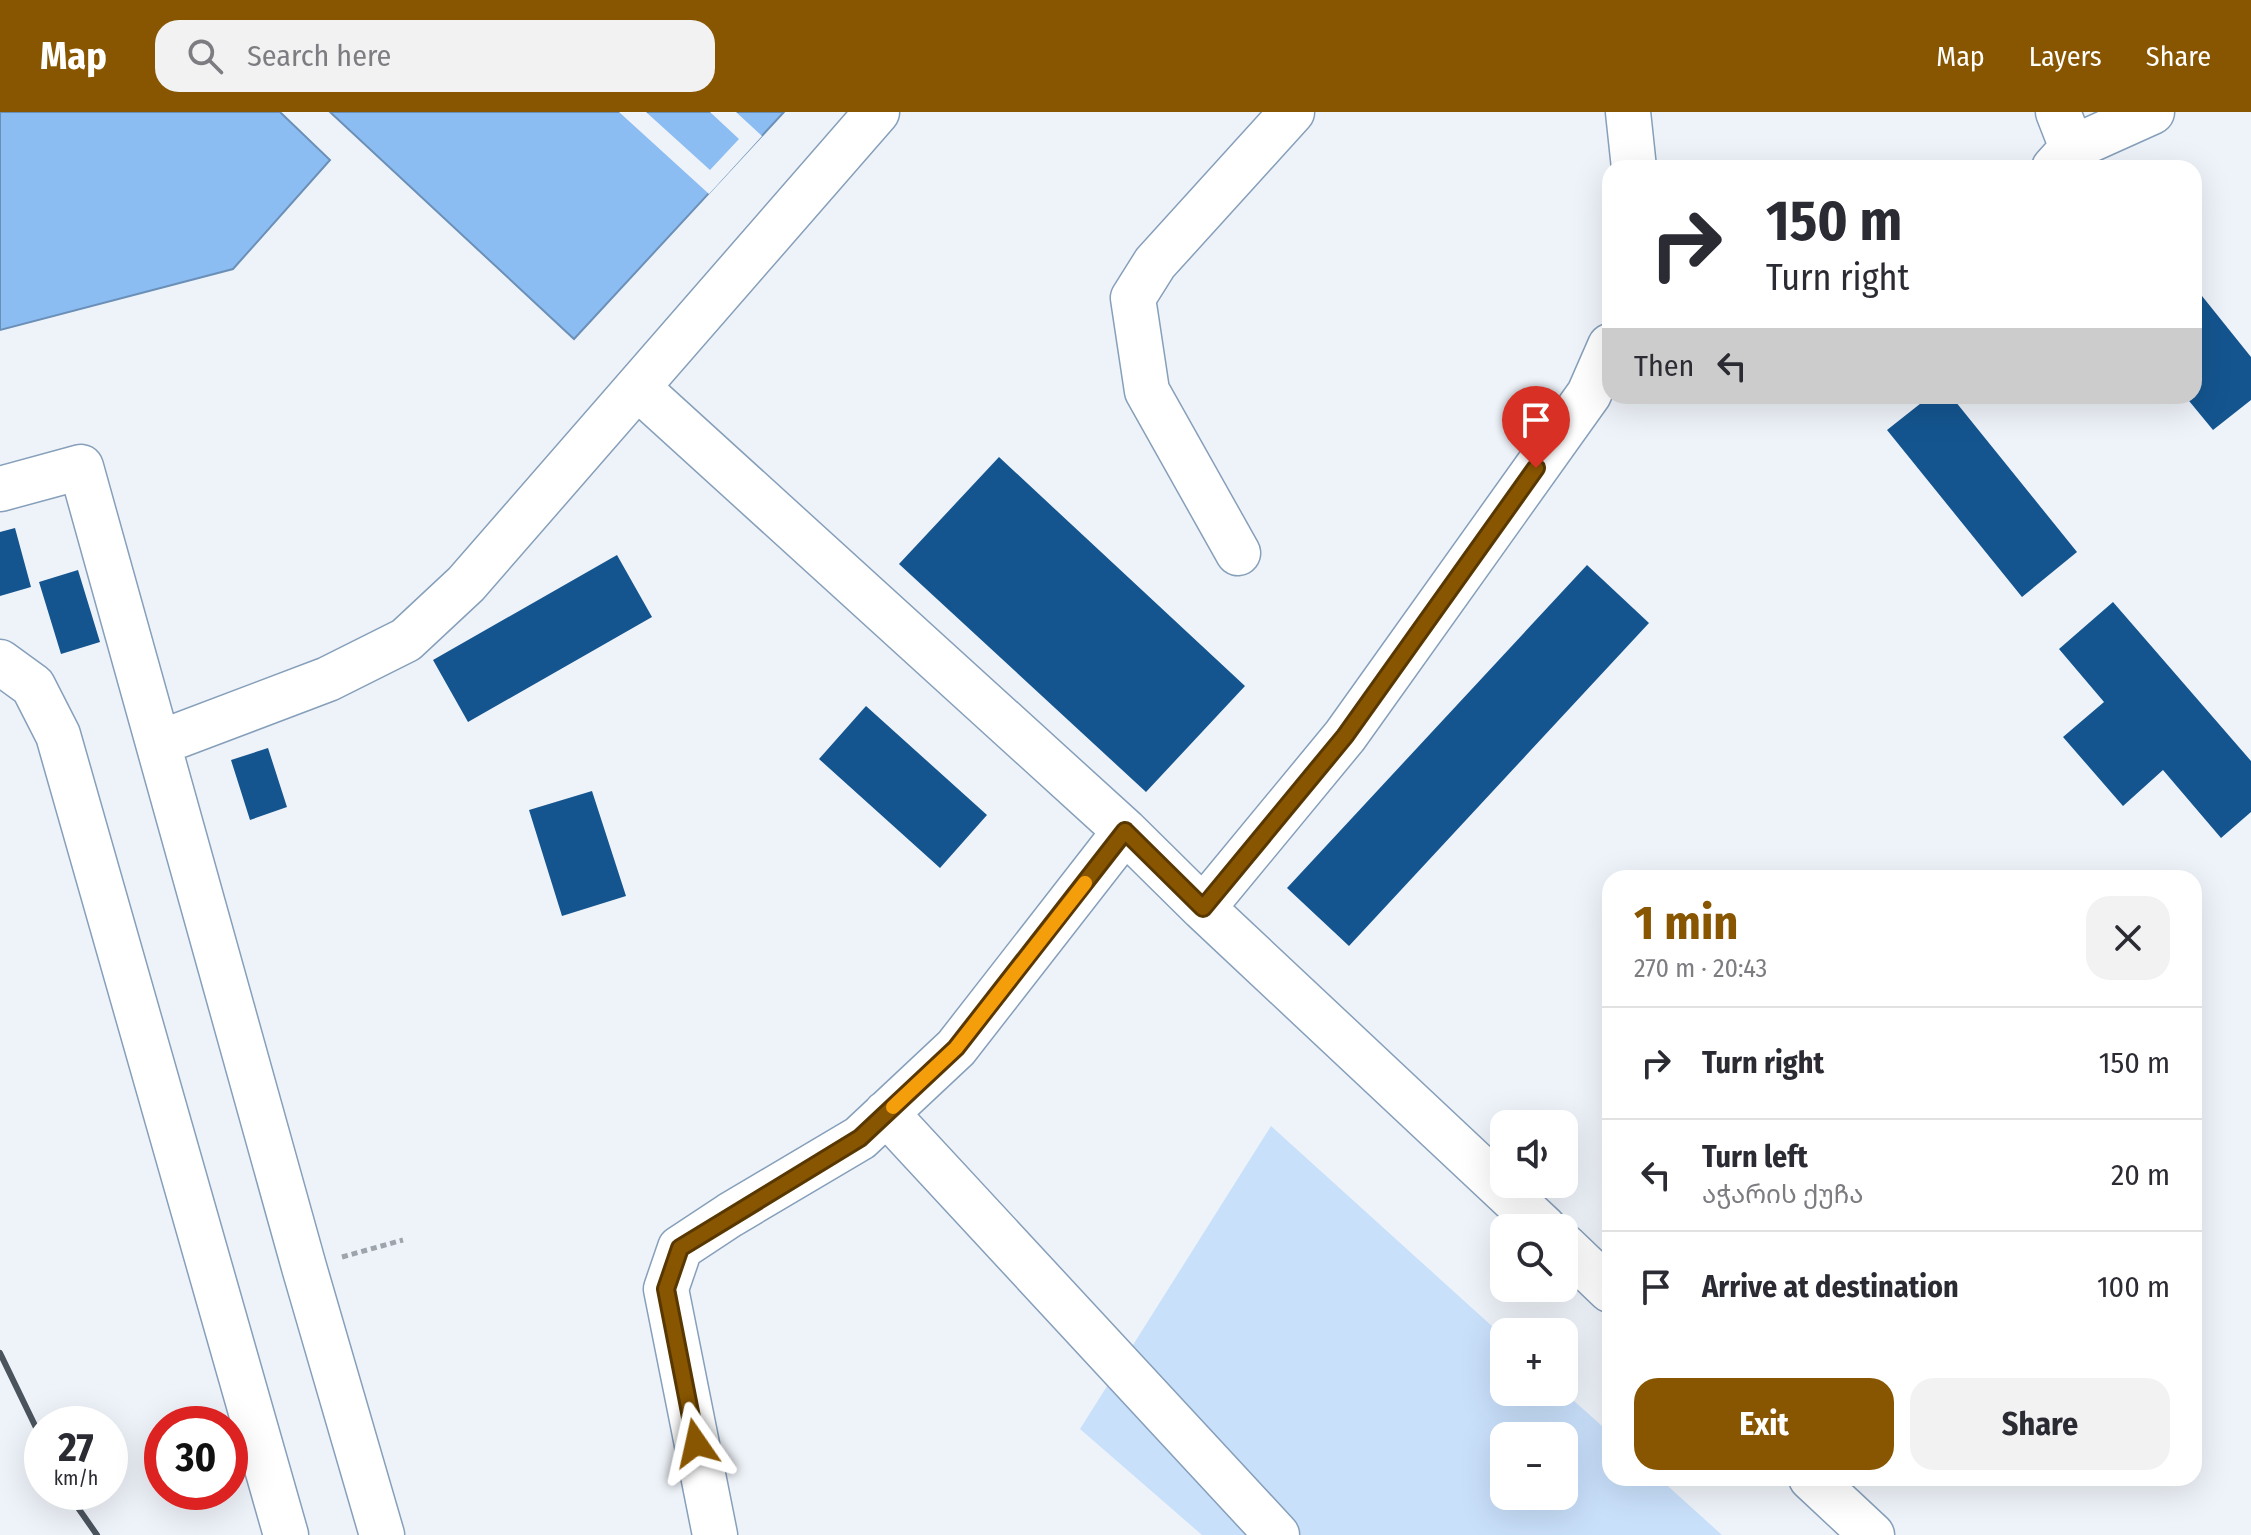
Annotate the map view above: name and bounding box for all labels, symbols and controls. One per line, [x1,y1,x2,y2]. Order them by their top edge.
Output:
search box [155,20,715,92]
text: Map [40,33,107,79]
icon: search [183,34,227,78]
text: Search here [247,38,391,74]
text: Map [1936,40,1985,73]
text: Layers [2029,40,2102,73]
text: Share [2146,40,2211,73]
text: 150 m [1766,188,1902,255]
icon: right [1634,192,1738,296]
text: Turn right [1766,256,1909,300]
icon: left [1710,344,1754,388]
text: Then [1634,348,1694,384]
pin [1502,386,1570,468]
icon: arrive [1514,398,1558,442]
text: 1 min [1634,894,1739,952]
button: close [2086,896,2170,980]
text: 270 m · 20:43 [1634,953,1767,984]
icon: right [1634,1041,1678,1085]
text: Turn right [1702,1045,1824,1081]
text: 150 m [2099,1045,2170,1081]
map controls [1490,1110,1578,1510]
button: sound [1490,1110,1578,1198]
text: Turn left [1702,1139,1808,1175]
icon: left [1634,1153,1678,1197]
text: 20 m [2111,1157,2170,1193]
text: აჭარის ქუჩა [1702,1179,1864,1210]
button: search [1490,1214,1578,1302]
icon: arrive [1634,1265,1678,1309]
text: Arrive at destination [1702,1269,1959,1305]
text: 100 m [2097,1269,2170,1305]
button: + [1490,1318,1578,1406]
button: Exit [1634,1378,1894,1470]
button: Share [1910,1378,2170,1470]
position arrow [654,1401,738,1485]
speed limit sign: 30 [144,1406,248,1510]
button: − [1490,1422,1578,1510]
text: 27 [58,1424,94,1472]
text: km/h [54,1466,98,1490]

